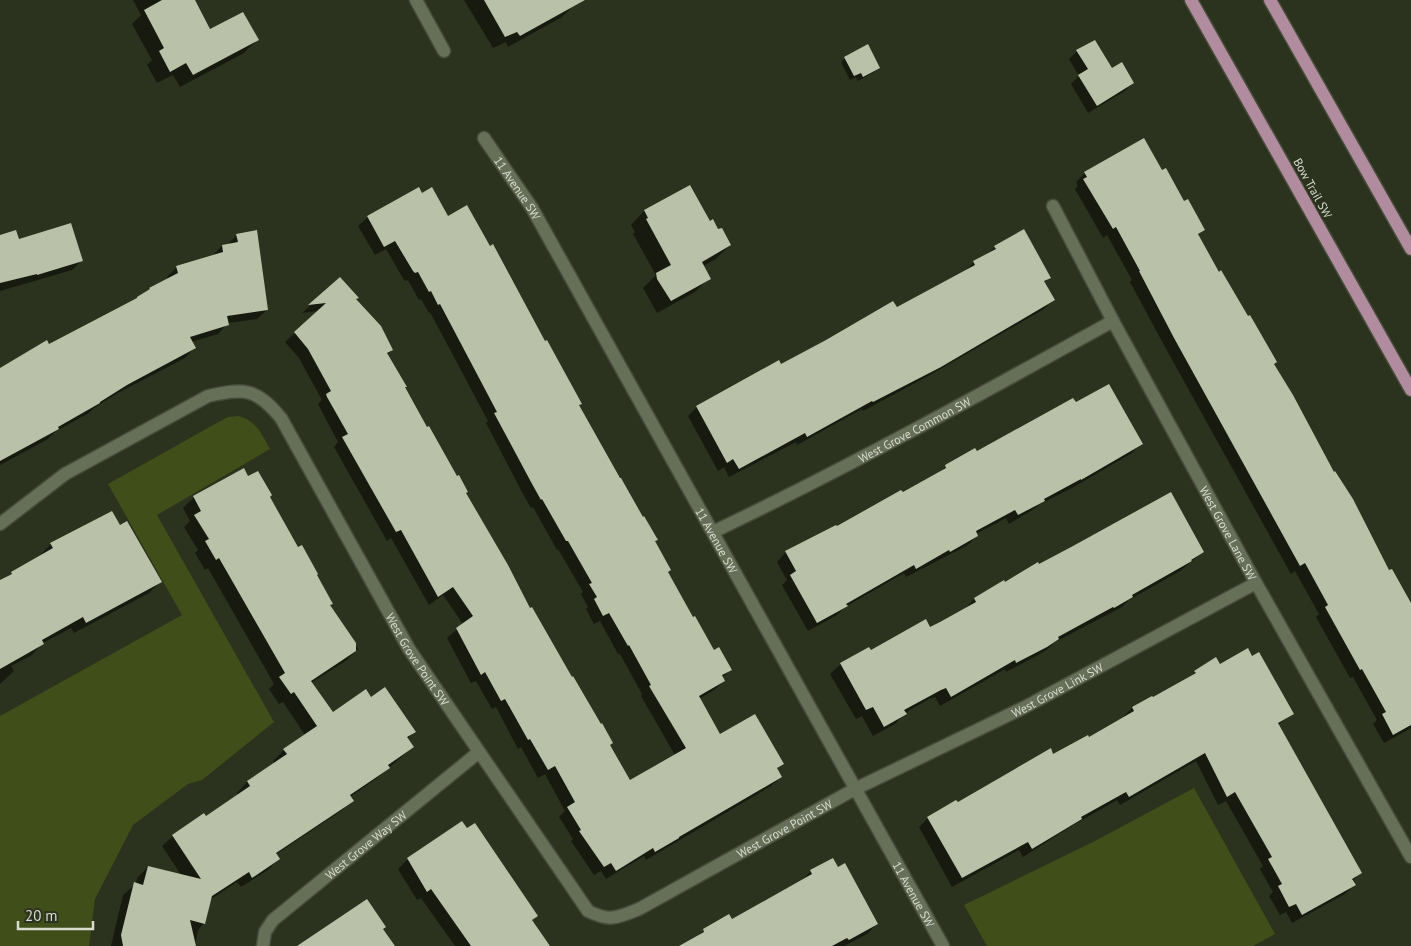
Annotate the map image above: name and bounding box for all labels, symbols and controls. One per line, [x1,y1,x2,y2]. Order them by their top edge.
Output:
street label: 11 Avenue SW [491,153,544,222]
street label: Bow Trail SW [1290,155,1336,221]
street label: West Grove Common SW [855,393,973,466]
street label: West Grove Lane SW [1197,483,1260,582]
street label: 11 Avenue SW [693,505,741,576]
street label: West Grove Point SW [383,610,453,708]
street label: West Grove Link SW [1009,659,1105,720]
street label: West Grove Point SW [734,796,835,861]
street label: West Grove Way SW [322,807,409,882]
street label: 11 Avenue SW [890,858,938,930]
scale bar [18,898,92,930]
text: 20 m [25,906,58,925]

